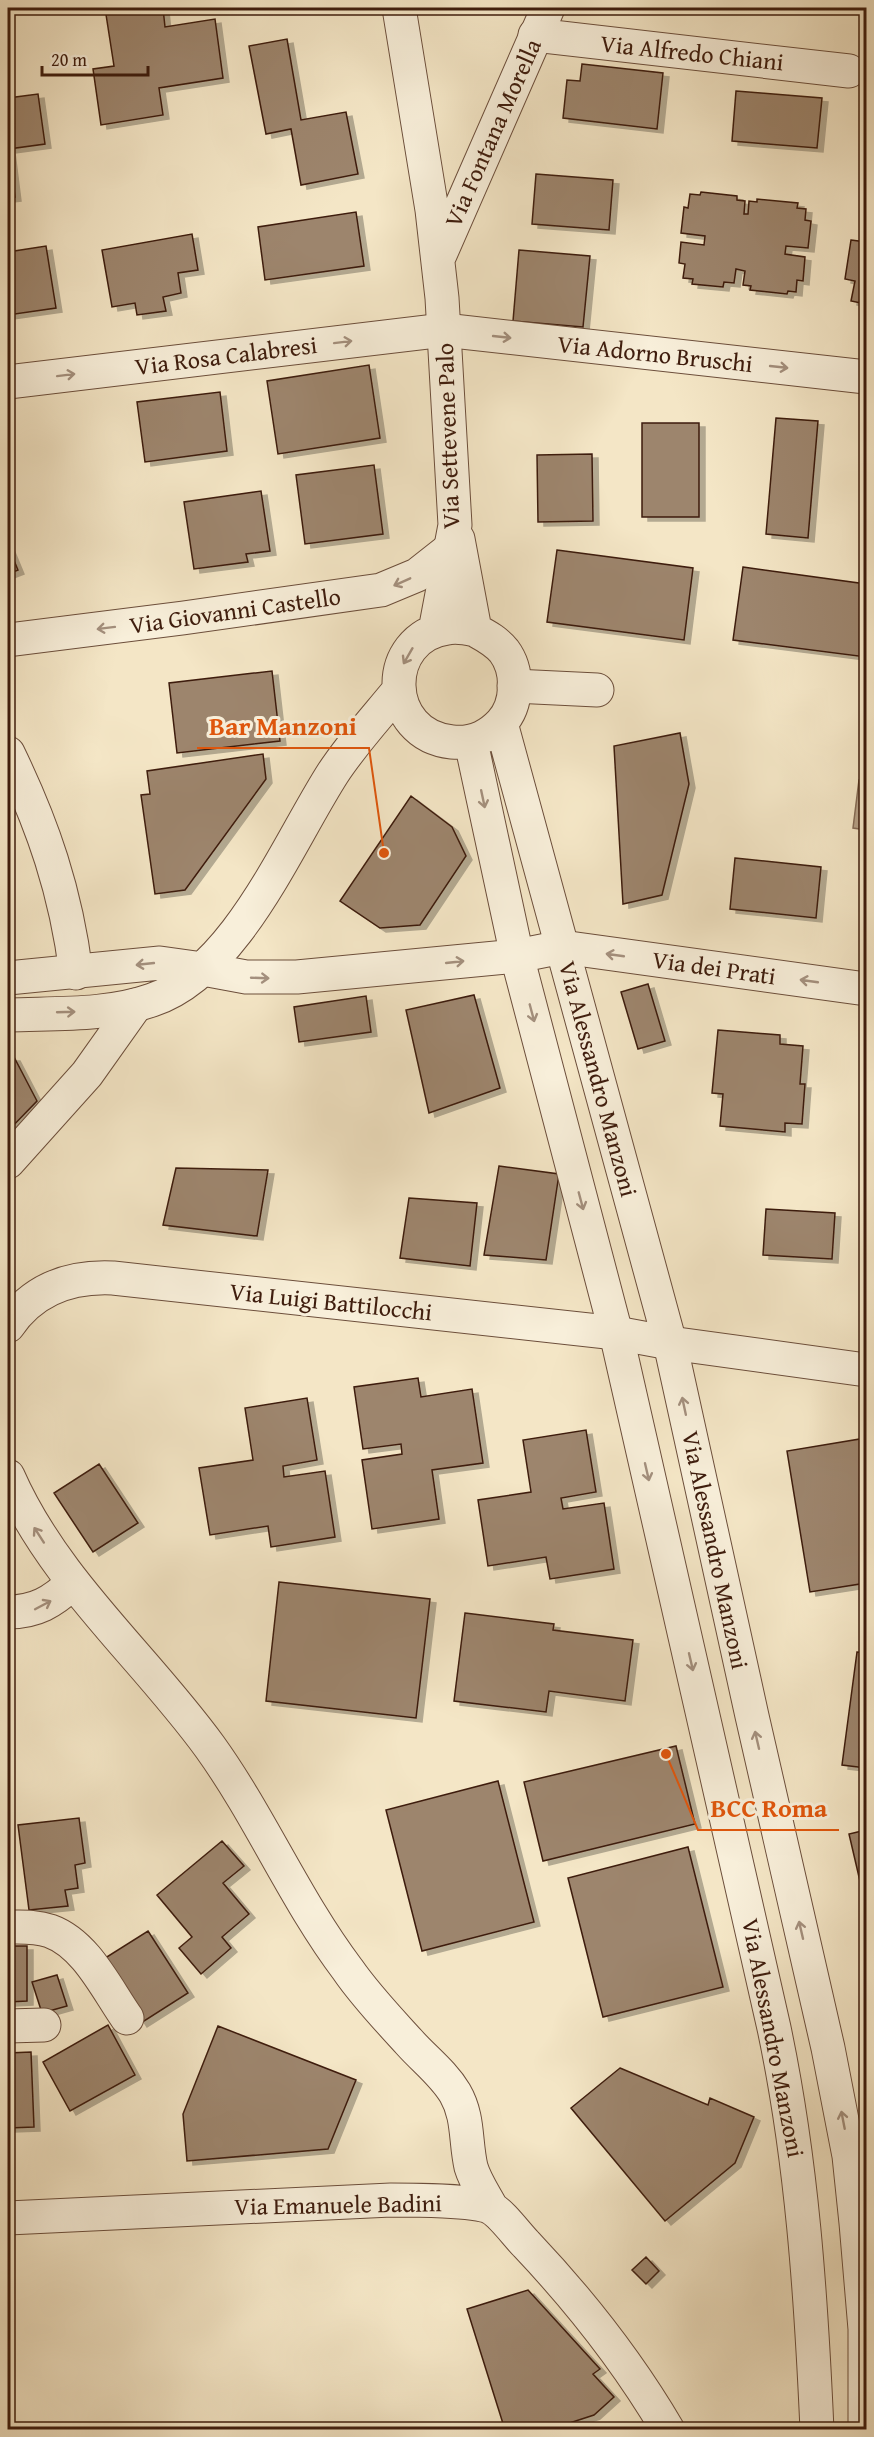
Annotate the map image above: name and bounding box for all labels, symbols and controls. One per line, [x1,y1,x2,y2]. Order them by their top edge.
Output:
street label: Via Alfredo Chiani [599,25,786,80]
street label: Via Fontana Morella [435,32,550,233]
scale bar [42,39,148,77]
text: 20 m [51,46,87,73]
street label: Via Adorno Bruschi [556,326,755,381]
street label: Via Rosa Calabresi [133,327,319,384]
one-way arrow [491,331,511,342]
one-way arrow [332,336,352,347]
street label: Via Settevene Palo [427,342,468,530]
one-way arrow [769,362,788,373]
one-way arrow [55,369,75,380]
one-way arrow [394,577,412,588]
street label: Via Giovanni Castello [127,578,343,643]
one-way arrow [97,622,117,633]
one-way arrow [402,647,414,664]
callout: Bar Manzoni [197,704,369,748]
text: Bar Manzoni [209,706,357,745]
one-way arrow [478,789,489,808]
street label: Via dei Prati [650,942,778,994]
one-way arrow [606,949,626,960]
one-way arrow [444,956,464,967]
street label: Via Alessandro Manzoni [550,957,647,1201]
one-way arrow [135,959,155,970]
one-way arrow [250,972,270,983]
one-way arrow [799,976,819,987]
one-way arrow [526,1003,538,1022]
one-way arrow [55,1007,75,1018]
one-way arrow [576,1191,587,1210]
street label: Via Luigi Battilocchi [228,1273,434,1330]
one-way arrow [678,1397,689,1416]
street label: Via Alessandro Manzoni [673,1427,758,1673]
one-way arrow [642,1462,654,1481]
one-way arrow [33,1527,45,1544]
one-way arrow [34,1599,51,1611]
one-way arrow [685,1653,697,1672]
one-way arrow [751,1731,763,1750]
callout: BCC Roma [698,1786,839,1830]
text: BCC Roma [711,1788,828,1827]
street label: Via Alessandro Manzoni [733,1915,814,2161]
one-way arrow [795,1921,806,1940]
one-way arrow [837,2111,848,2131]
street label: Via Emanuele Badini [234,2185,442,2224]

